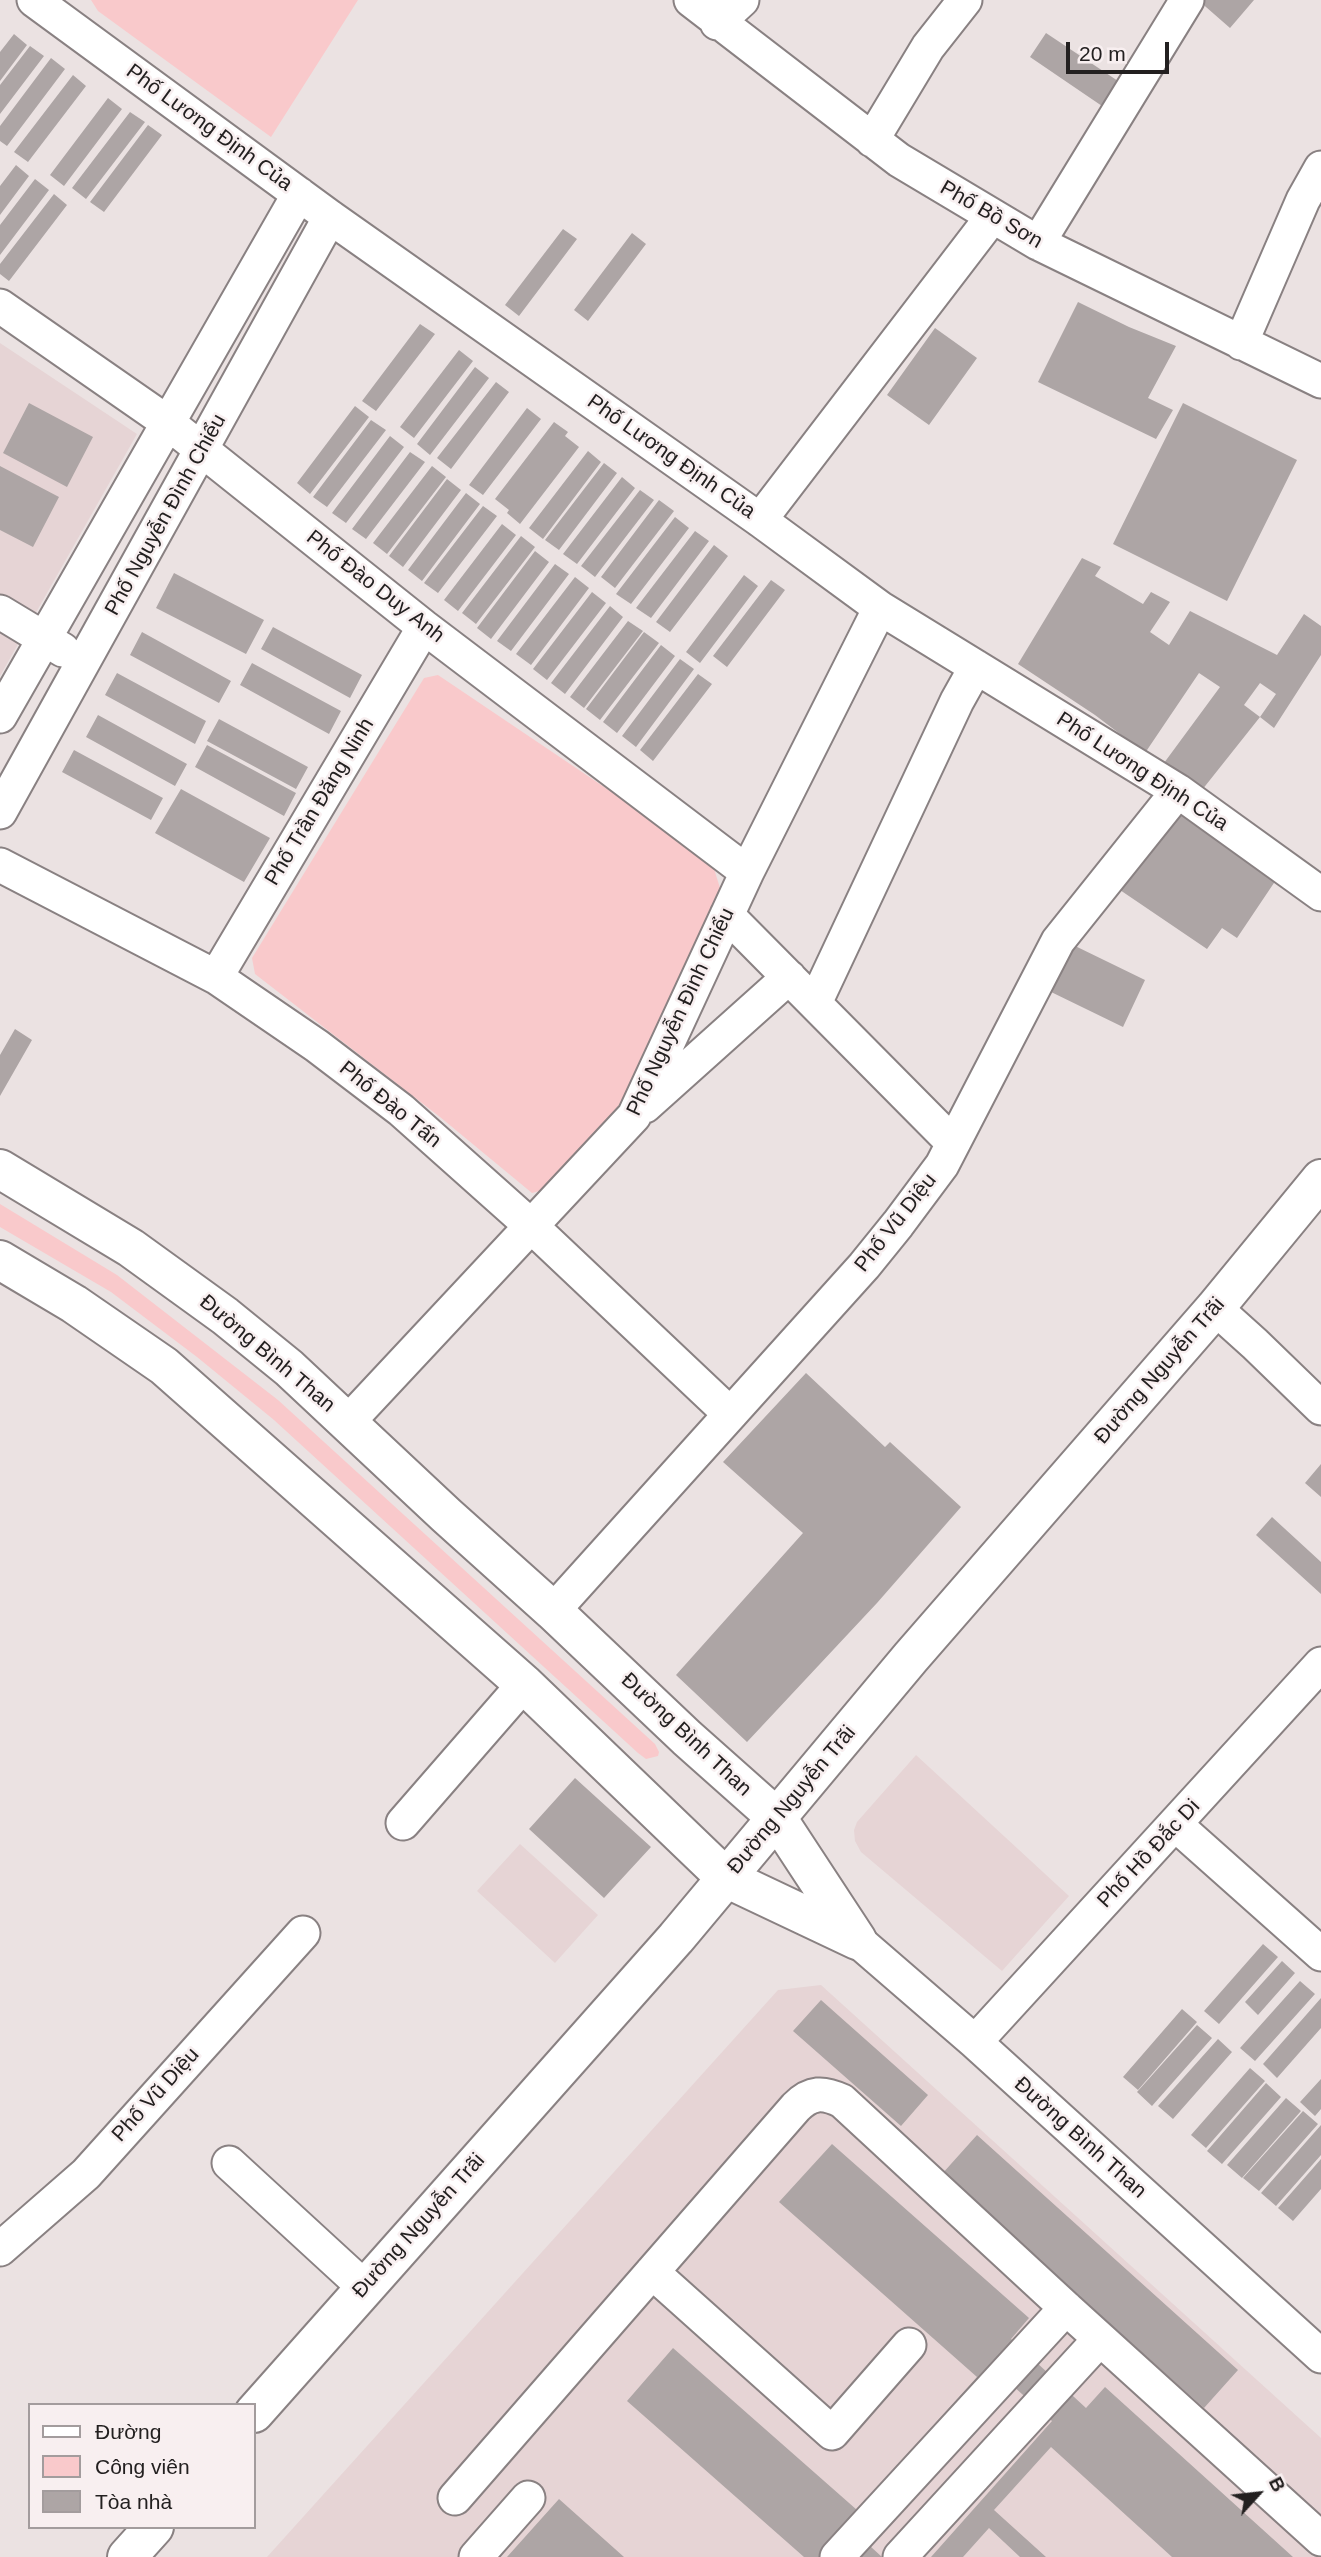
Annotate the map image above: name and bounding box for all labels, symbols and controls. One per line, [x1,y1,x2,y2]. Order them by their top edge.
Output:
scale bar [1069,28,1172,72]
text: 20 m [1079,42,1126,65]
street label: Phố Lương Định Của [121,59,297,197]
street label: Phố Bồ Sơn [935,176,1047,254]
street label: Phố Lương Định Của [582,389,760,525]
street label: Phố Nguyễn Đình Chiểu [100,410,232,620]
street label: Phố Đào Duy Anh [301,525,449,649]
street label: Phố Lương Định Của [1052,707,1232,837]
street label: Phố Trần Đăng Ninh [260,714,380,890]
street label: Phố Nguyễn Đình Chiểu [622,904,740,1120]
street label: Phố Đào Tấn [334,1056,446,1154]
street label: Phố Vũ Diệu [850,1169,942,1277]
street label: Đường Bình Than [194,1290,340,1418]
street label: Đường Nguyễn Trãi [1090,1293,1230,1449]
street label: Đường Bình Than [616,1668,756,1802]
street label: Đường Nguyễn Trãi [723,1721,861,1879]
street label: Phố Hồ Đắc Di [1092,1795,1206,1913]
street label: Phố Vũ Diệu [107,2043,205,2147]
street label: Đường Bình Than [1009,2072,1151,2204]
street label: Đường Nguyễn Trãi [347,2149,491,2303]
legend [28,2403,256,2529]
text: Đường [95,2420,161,2443]
text: Công viên [95,2455,190,2478]
north arrow [1223,2459,1293,2529]
text: B [1265,2473,1290,2495]
text: Tòa nhà [95,2490,172,2513]

